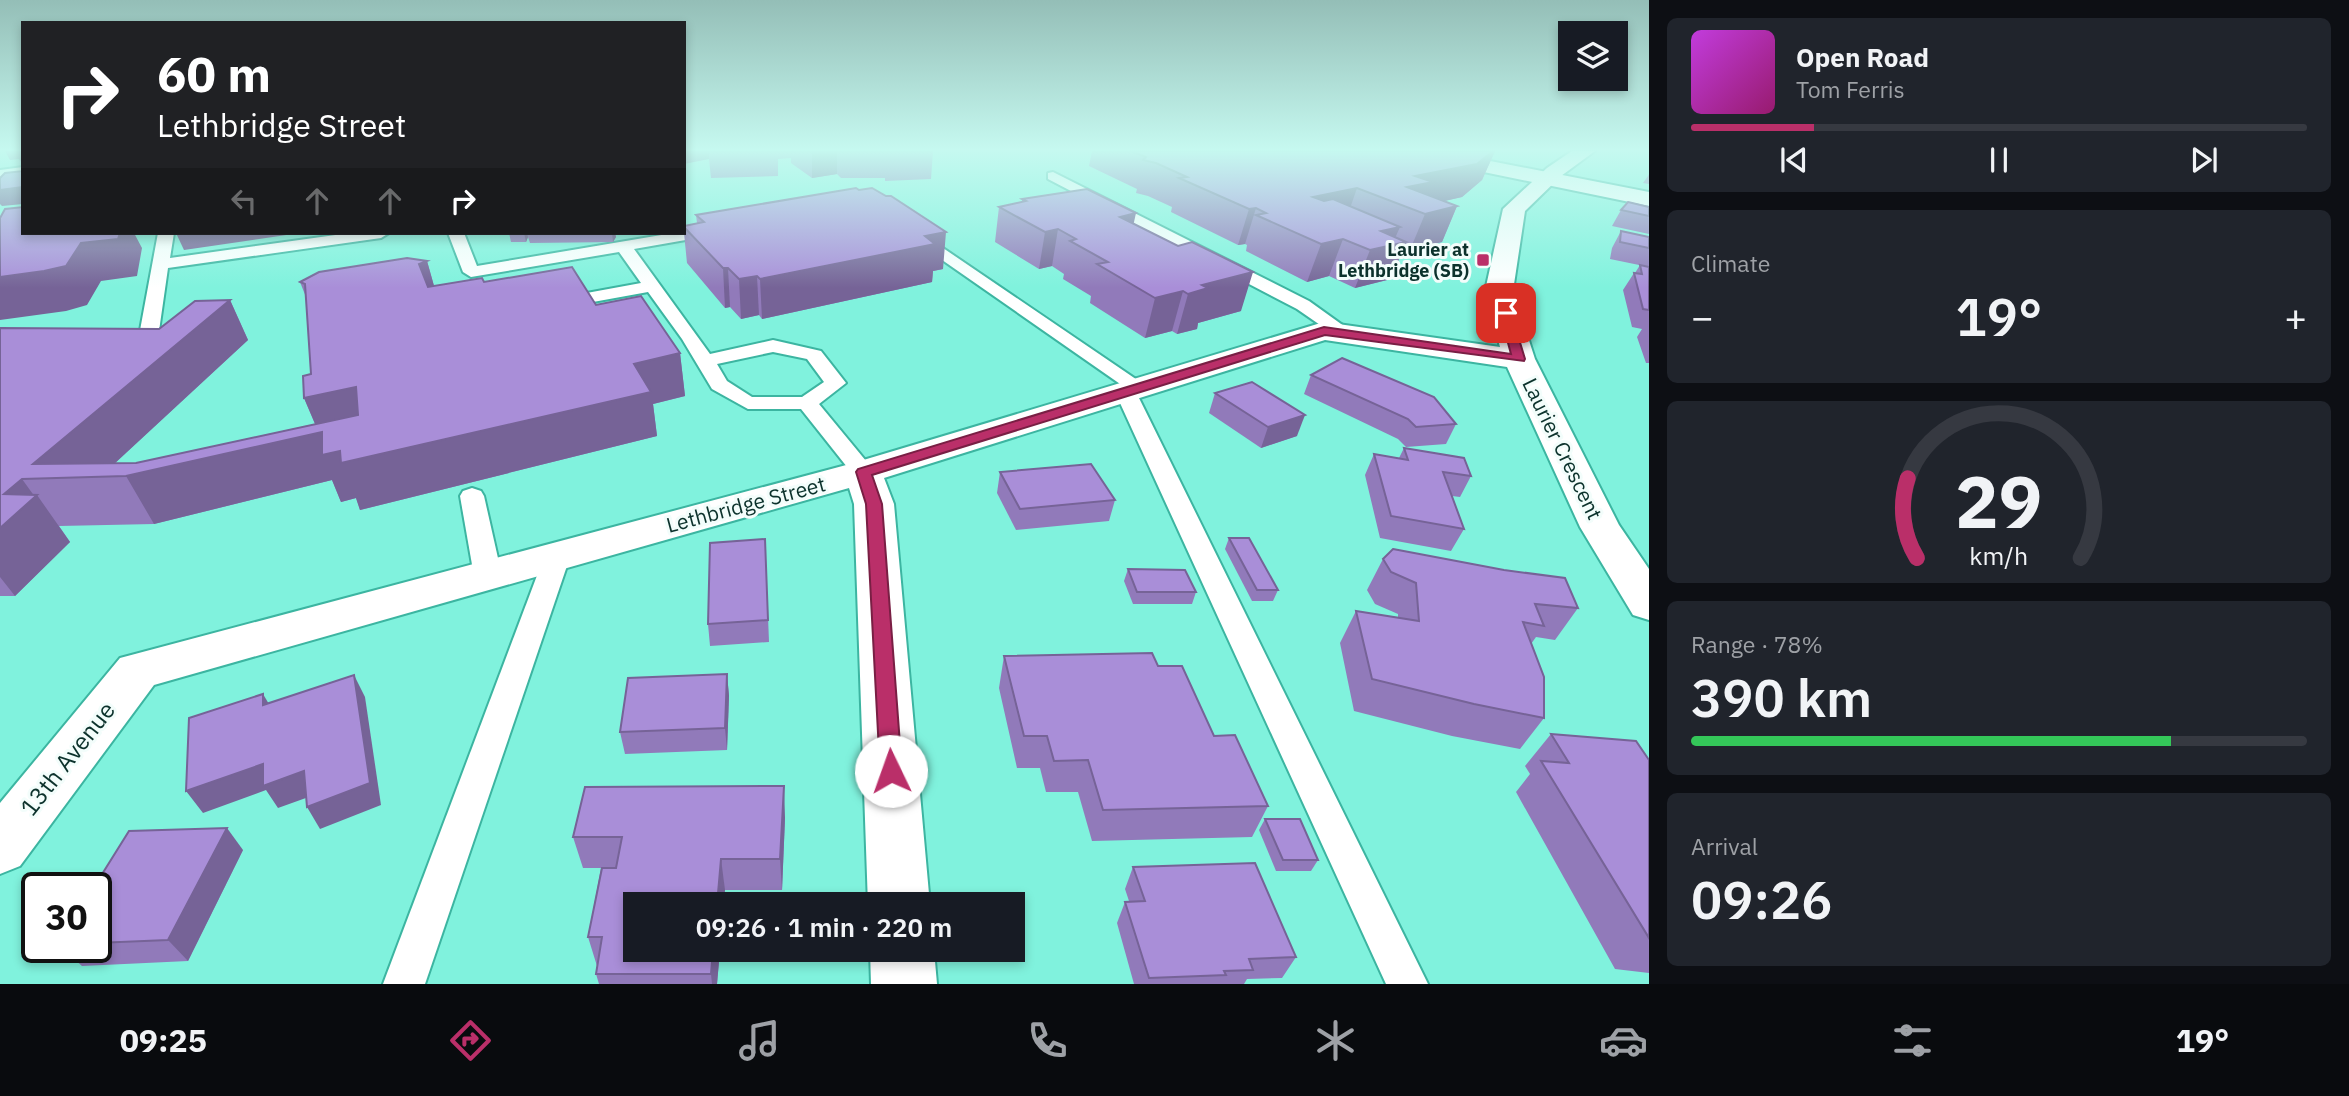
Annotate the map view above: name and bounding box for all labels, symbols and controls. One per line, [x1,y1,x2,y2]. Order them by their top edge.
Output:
map controls [1558,21,1628,91]
button: layers [1558,21,1628,91]
text: Open Road [1796,40,1929,74]
text: 60 m [157,42,271,105]
icon: right [42,49,133,140]
text: Tom Ferris [1796,74,1905,104]
text: Lethbridge Street [157,104,406,146]
icon: previous [1775,141,1813,179]
icon: pause [1980,141,2018,179]
icon: next [2185,141,2223,179]
icon: left [225,182,263,220]
icon: ahead [298,182,336,220]
icon: ahead [371,182,409,220]
icon: right [444,182,482,220]
place label: Laurier at Lethbridge (SB) [1338,238,1469,282]
text: Climate [1691,248,1770,278]
marker: Laurier at Lethbridge (SB) [1475,252,1491,268]
pin [1476,283,1536,343]
text: 19° [1956,283,2042,350]
text: − [1691,292,1714,341]
text: + [2284,292,2307,341]
icon: arrive [1487,294,1525,332]
street label: Laurier Crescent [1516,373,1609,524]
text: 29 [1955,453,2043,548]
street label: Lethbridge Street [663,469,828,539]
text: km/h [1970,539,2028,572]
text: Range · 78% [1691,629,1823,659]
text: 390 km [1691,664,1872,731]
street label: 13th Avenue [13,695,122,822]
position arrow [854,734,928,808]
text: Arrival [1691,831,1758,861]
text: 09:26 [1691,866,1832,933]
speed limit sign: 30 [21,872,112,963]
text: 09:26 · 1 min · 220 m [696,910,952,944]
icon: directions [446,1016,495,1065]
icon: music [735,1016,784,1065]
icon: phone [1023,1016,1072,1065]
icon: climate [1311,1016,1360,1065]
icon: car [1599,1016,1648,1065]
icon: filters [1888,1016,1937,1065]
text: 09:25 [120,1019,207,1061]
text: 19° [2176,1019,2229,1061]

